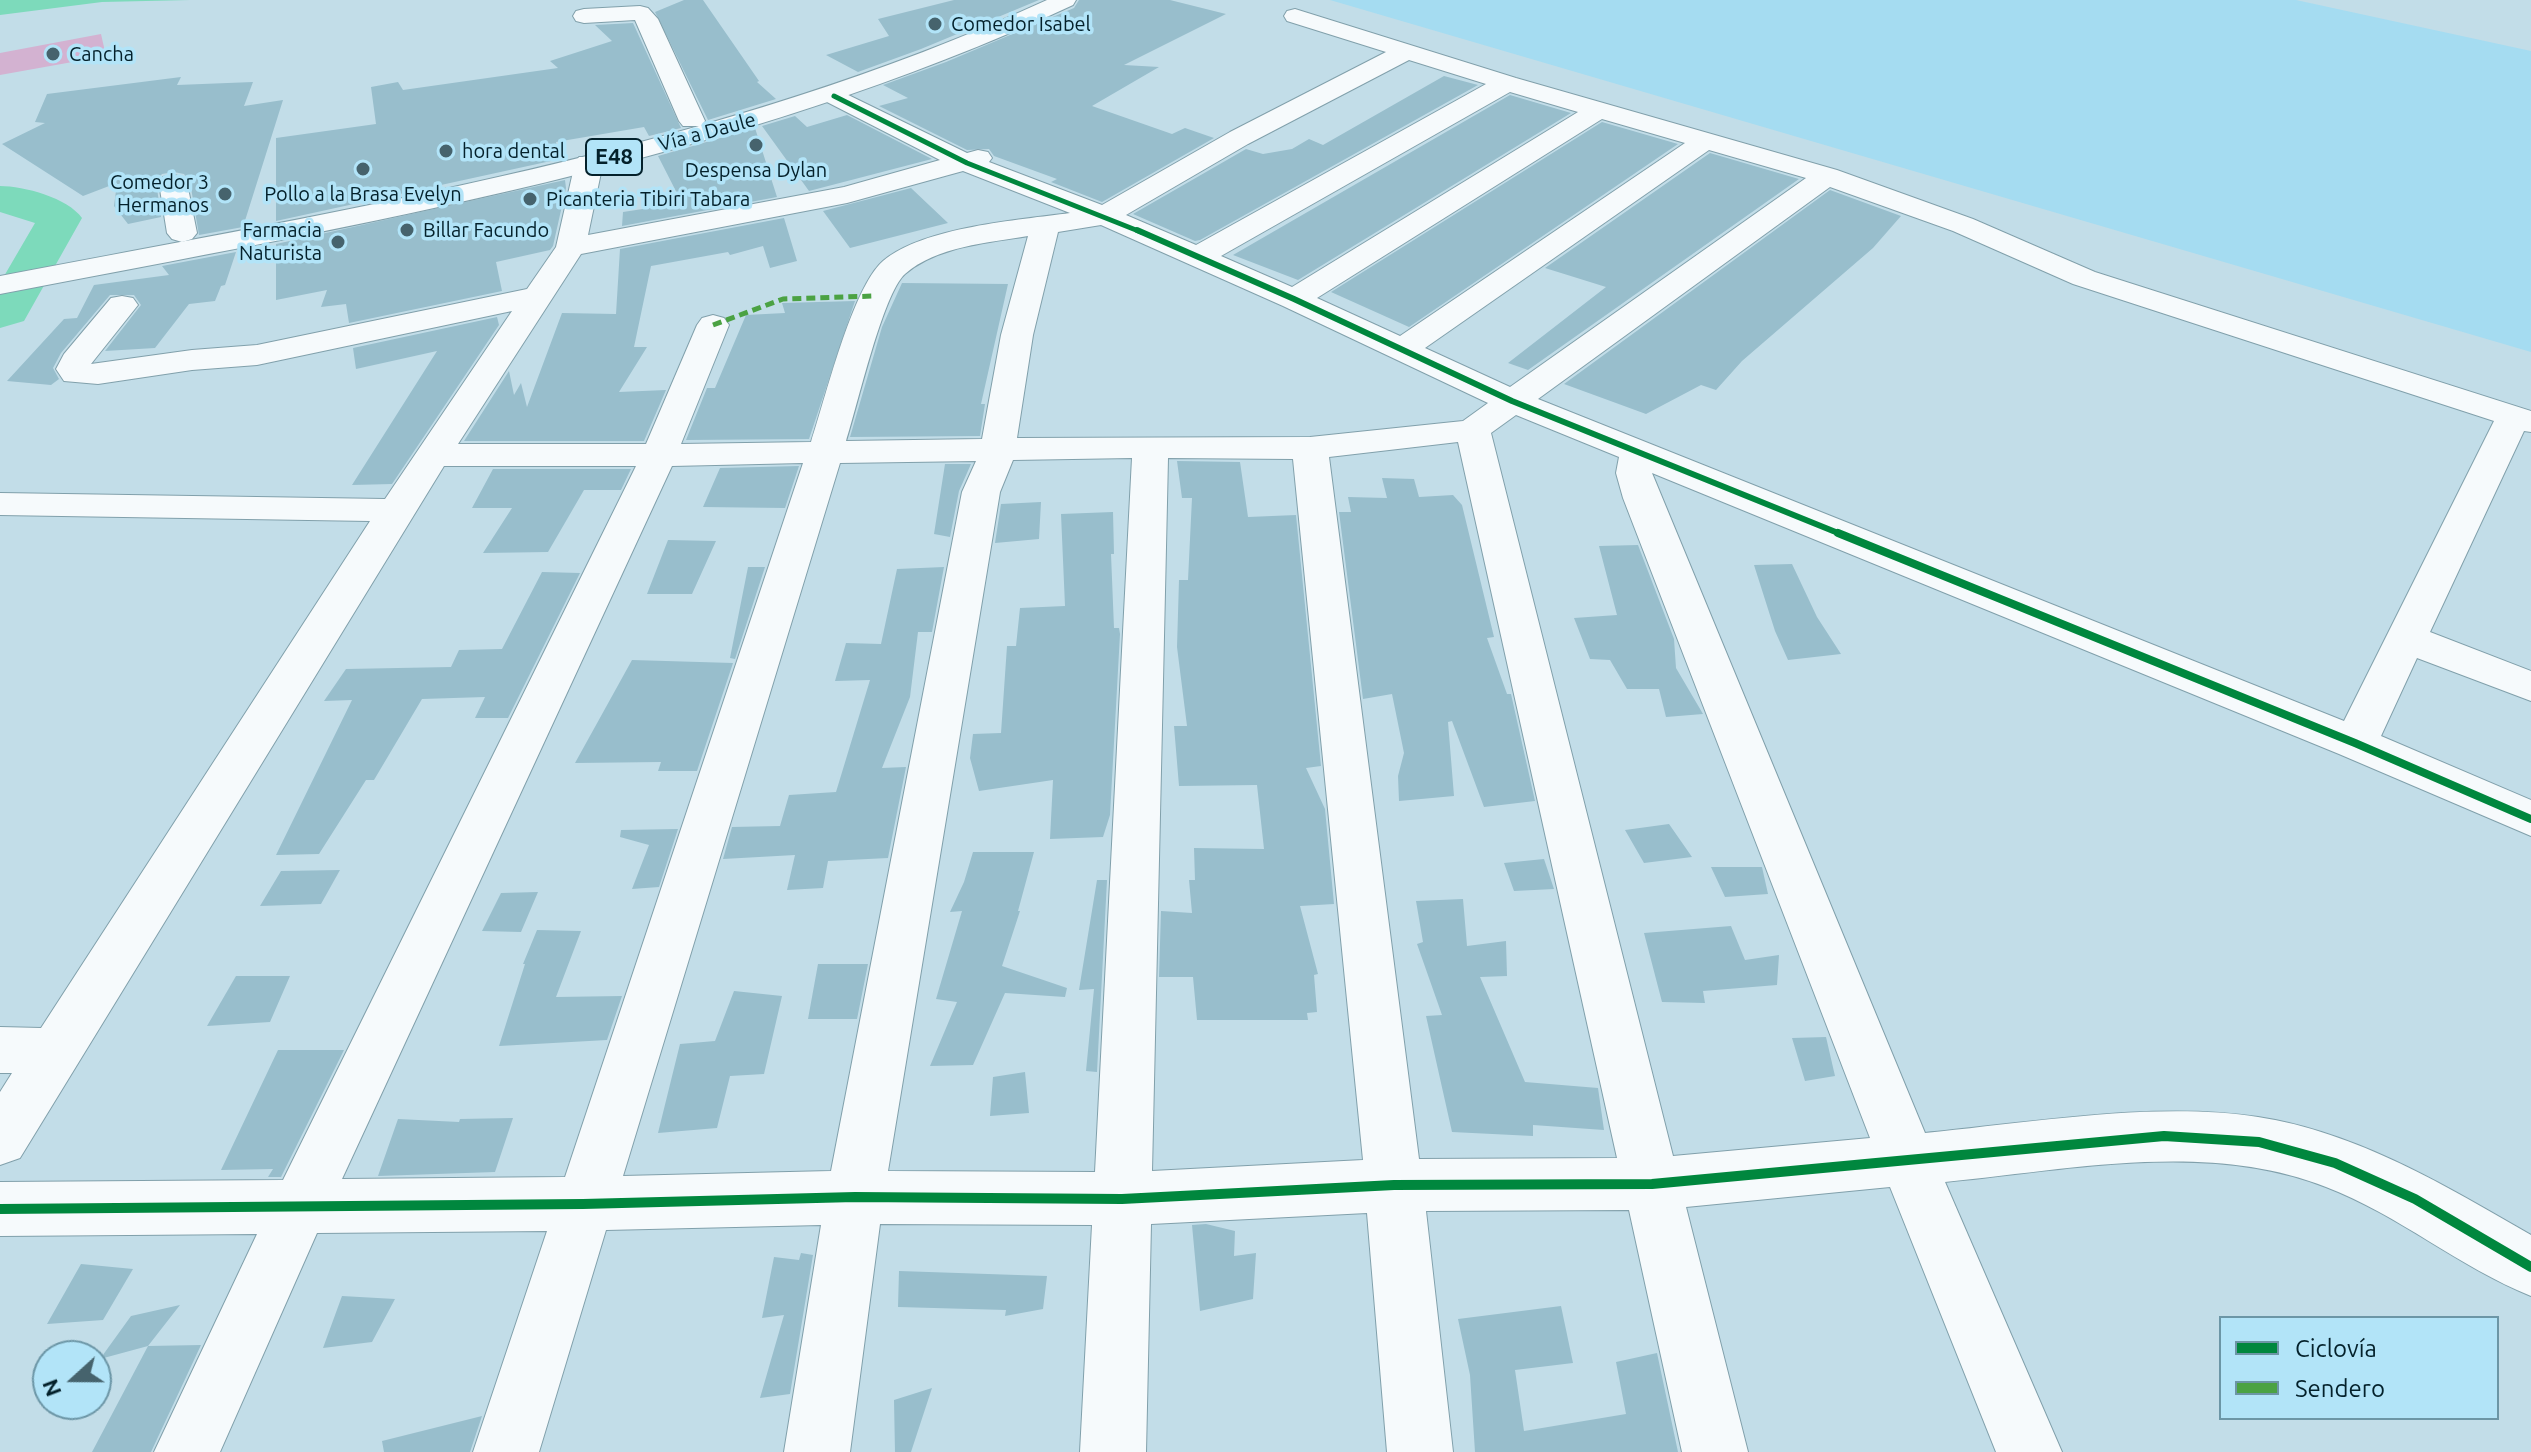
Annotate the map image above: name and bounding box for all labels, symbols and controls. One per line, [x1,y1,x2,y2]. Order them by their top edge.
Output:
place label: Comedor Isabel [951,12,1091,36]
marker: Comedor Isabel [926,15,944,33]
place label: Cancha [69,42,134,66]
marker: Cancha [44,45,62,63]
street label: Vía a Daule [656,107,758,157]
marker: Despensa Dylan [747,136,765,154]
place label: hora dental [462,139,565,163]
road number: E48 [586,139,642,175]
marker: hora dental [437,142,455,160]
place label: Despensa Dylan [685,158,827,182]
marker: Pollo a la Brasa Evelyn [354,160,372,178]
place label: Comedor 3 Hermanos [110,170,209,217]
place label: Pollo a la Brasa Evelyn [264,182,462,206]
marker: Comedor 3 Hermanos [216,185,234,203]
place label: Picanteria Tibiri Tabara [546,187,750,211]
marker: Picanteria Tibiri Tabara [521,190,539,208]
place label: Farmacia Naturista [239,218,322,265]
place label: Billar Facundo [423,218,549,242]
marker: Billar Facundo [398,221,416,239]
marker: Farmacia Naturista [329,233,347,251]
legend [2219,1316,2499,1420]
text: Ciclovía [2295,1335,2377,1362]
north arrow [32,1340,112,1420]
text: Sendero [2295,1375,2385,1402]
text: N [36,1376,66,1400]

